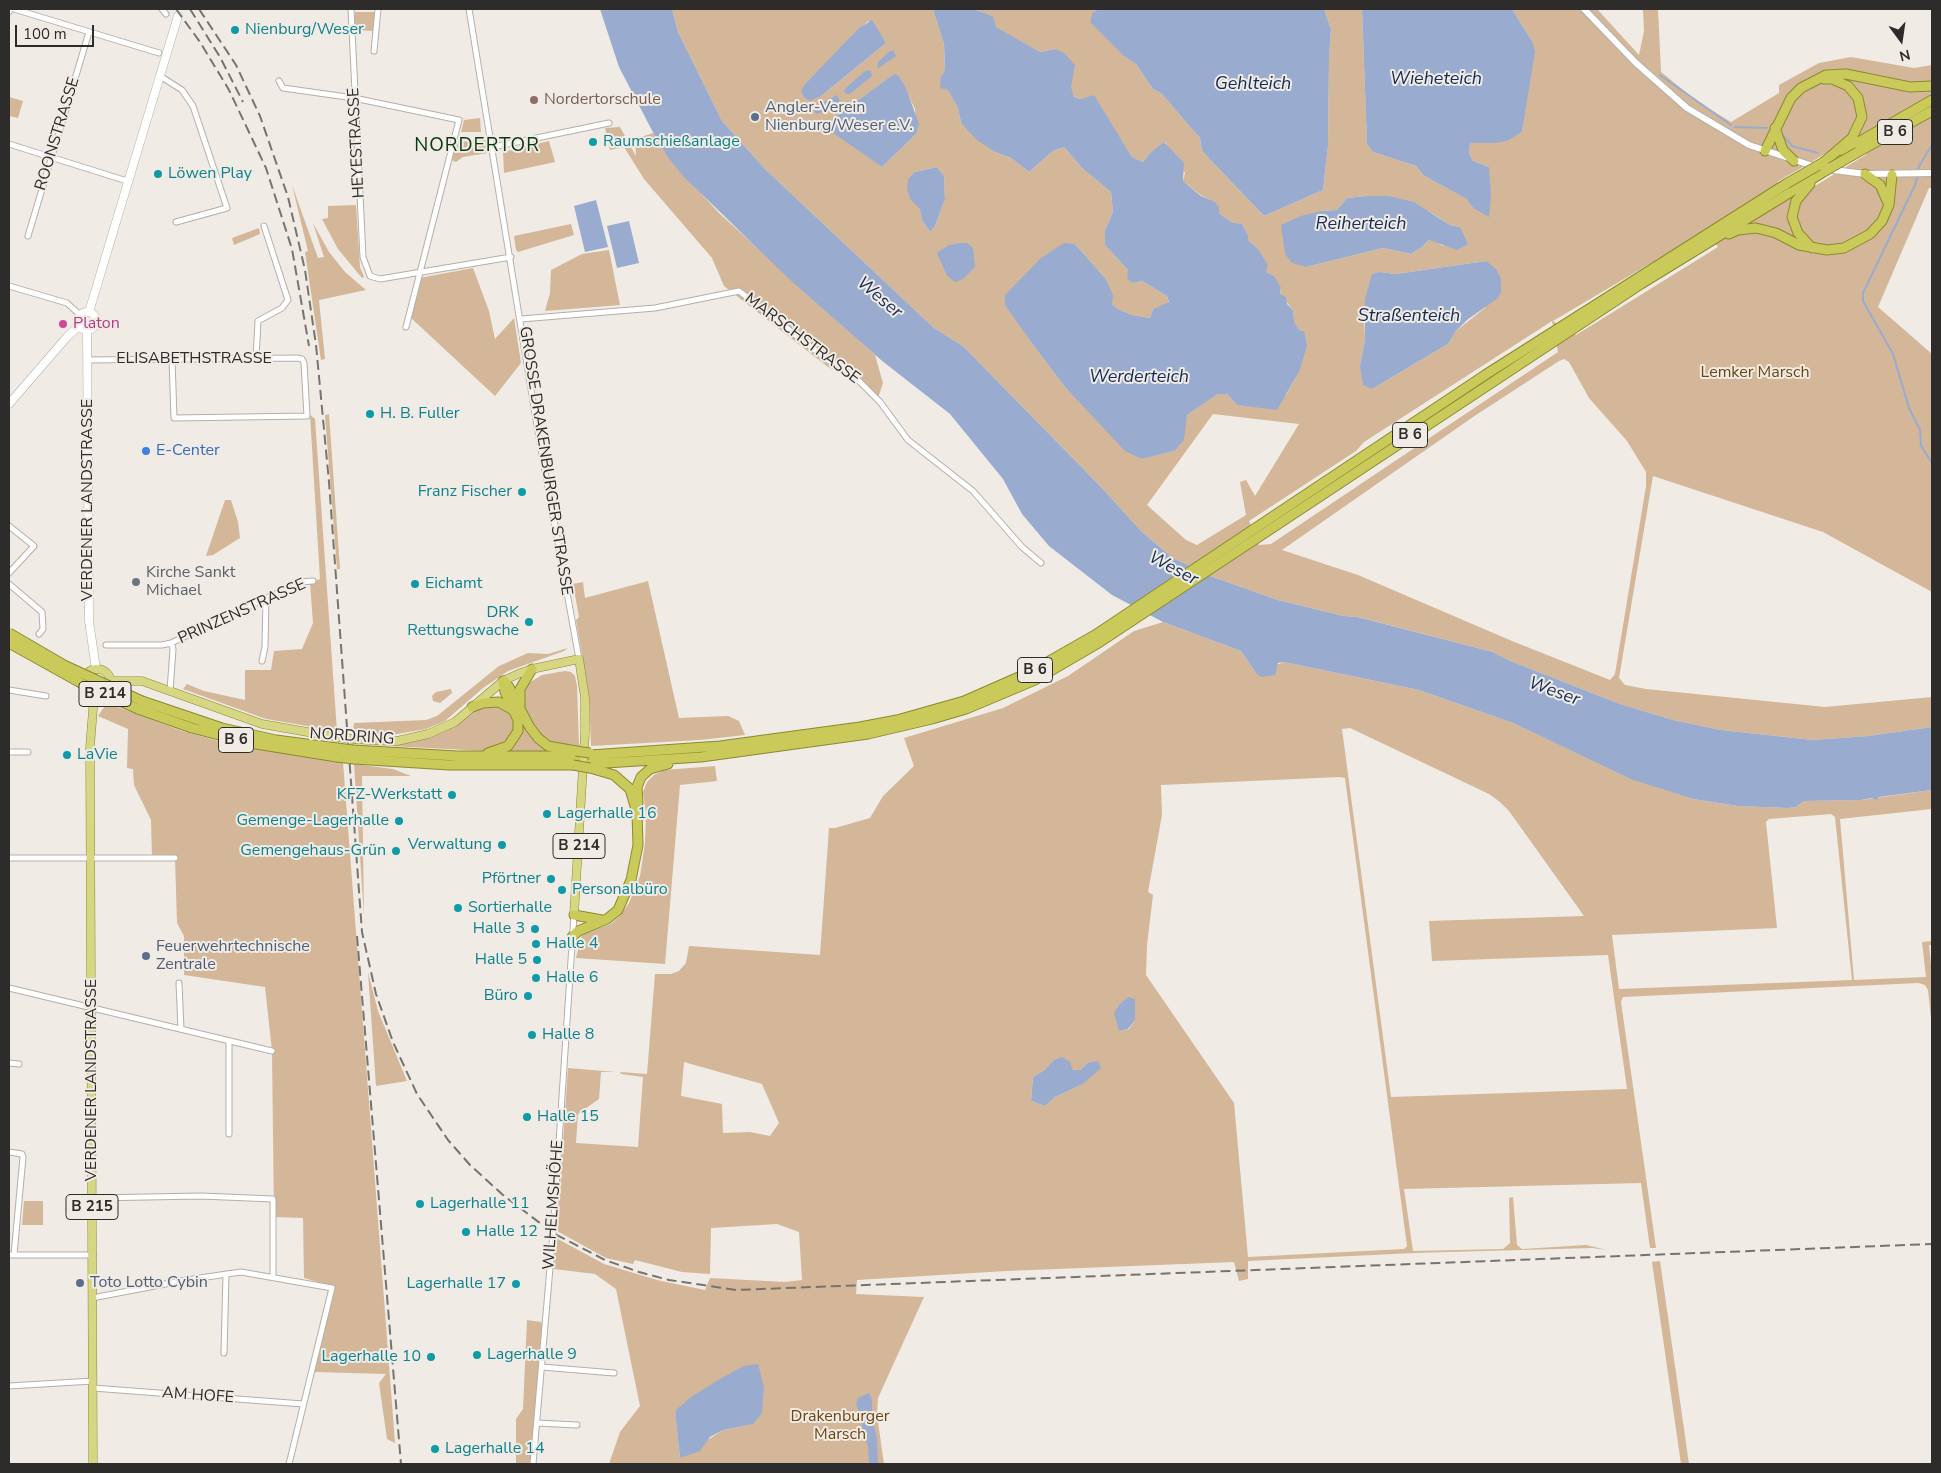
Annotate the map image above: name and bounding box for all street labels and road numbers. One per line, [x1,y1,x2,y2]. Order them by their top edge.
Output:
street label: ROONSTRASSE [32,75,84,193]
street label: HEYESTRASSE [345,87,369,199]
road number: B 6 [1878,120,1912,144]
street label: MARSCHSTRASSE [741,289,863,389]
street label: GROSSE DRAKENBURGER STRASSE [514,325,576,597]
street label: ELISABETHSTRASSE [116,349,272,369]
street label: VERDENER LANDSTRASSE [78,399,98,601]
road number: B 6 [1392,422,1428,448]
street label: PRINZENSTRASSE [175,575,309,649]
road number: B 6 [1018,658,1052,682]
road number: B 214 [79,682,131,706]
street label: NORDRING [309,724,395,750]
road number: B 6 [218,728,254,752]
road number: B 214 [553,834,605,858]
street label: VERDENER LANDSTRASSE [82,979,102,1181]
street label: WILHELMSHÖHE [540,1139,568,1271]
road number: B 215 [66,1194,118,1220]
street label: AM HOFE [161,1384,235,1408]

